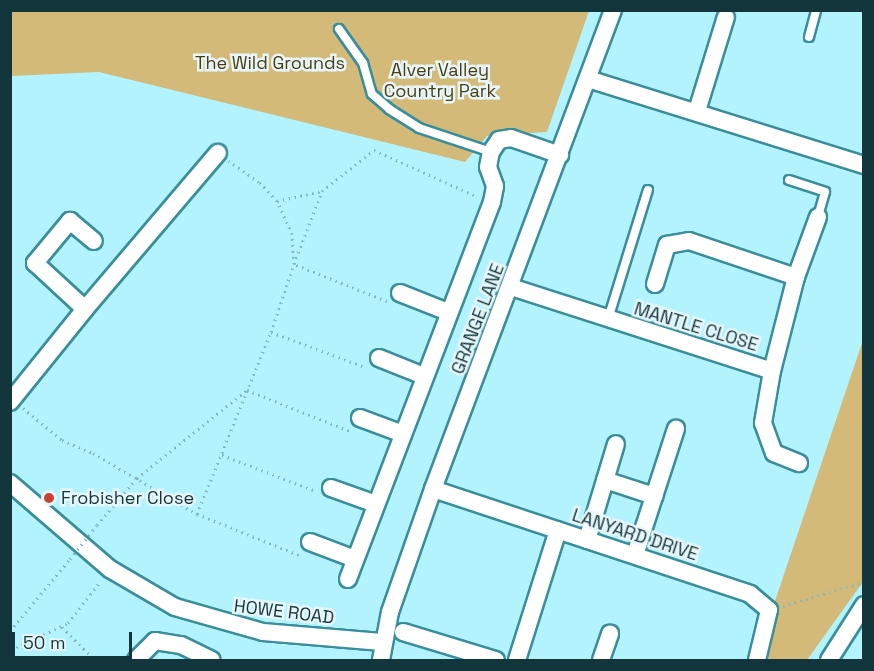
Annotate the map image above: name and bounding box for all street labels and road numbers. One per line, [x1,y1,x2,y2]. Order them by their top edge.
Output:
street label: GRANGE LANE [447,261,509,377]
street label: MANTLE CLOSE [632,298,760,356]
street label: LANYARD DRIVE [569,504,701,566]
street label: HOWE ROAD [233,595,335,629]

